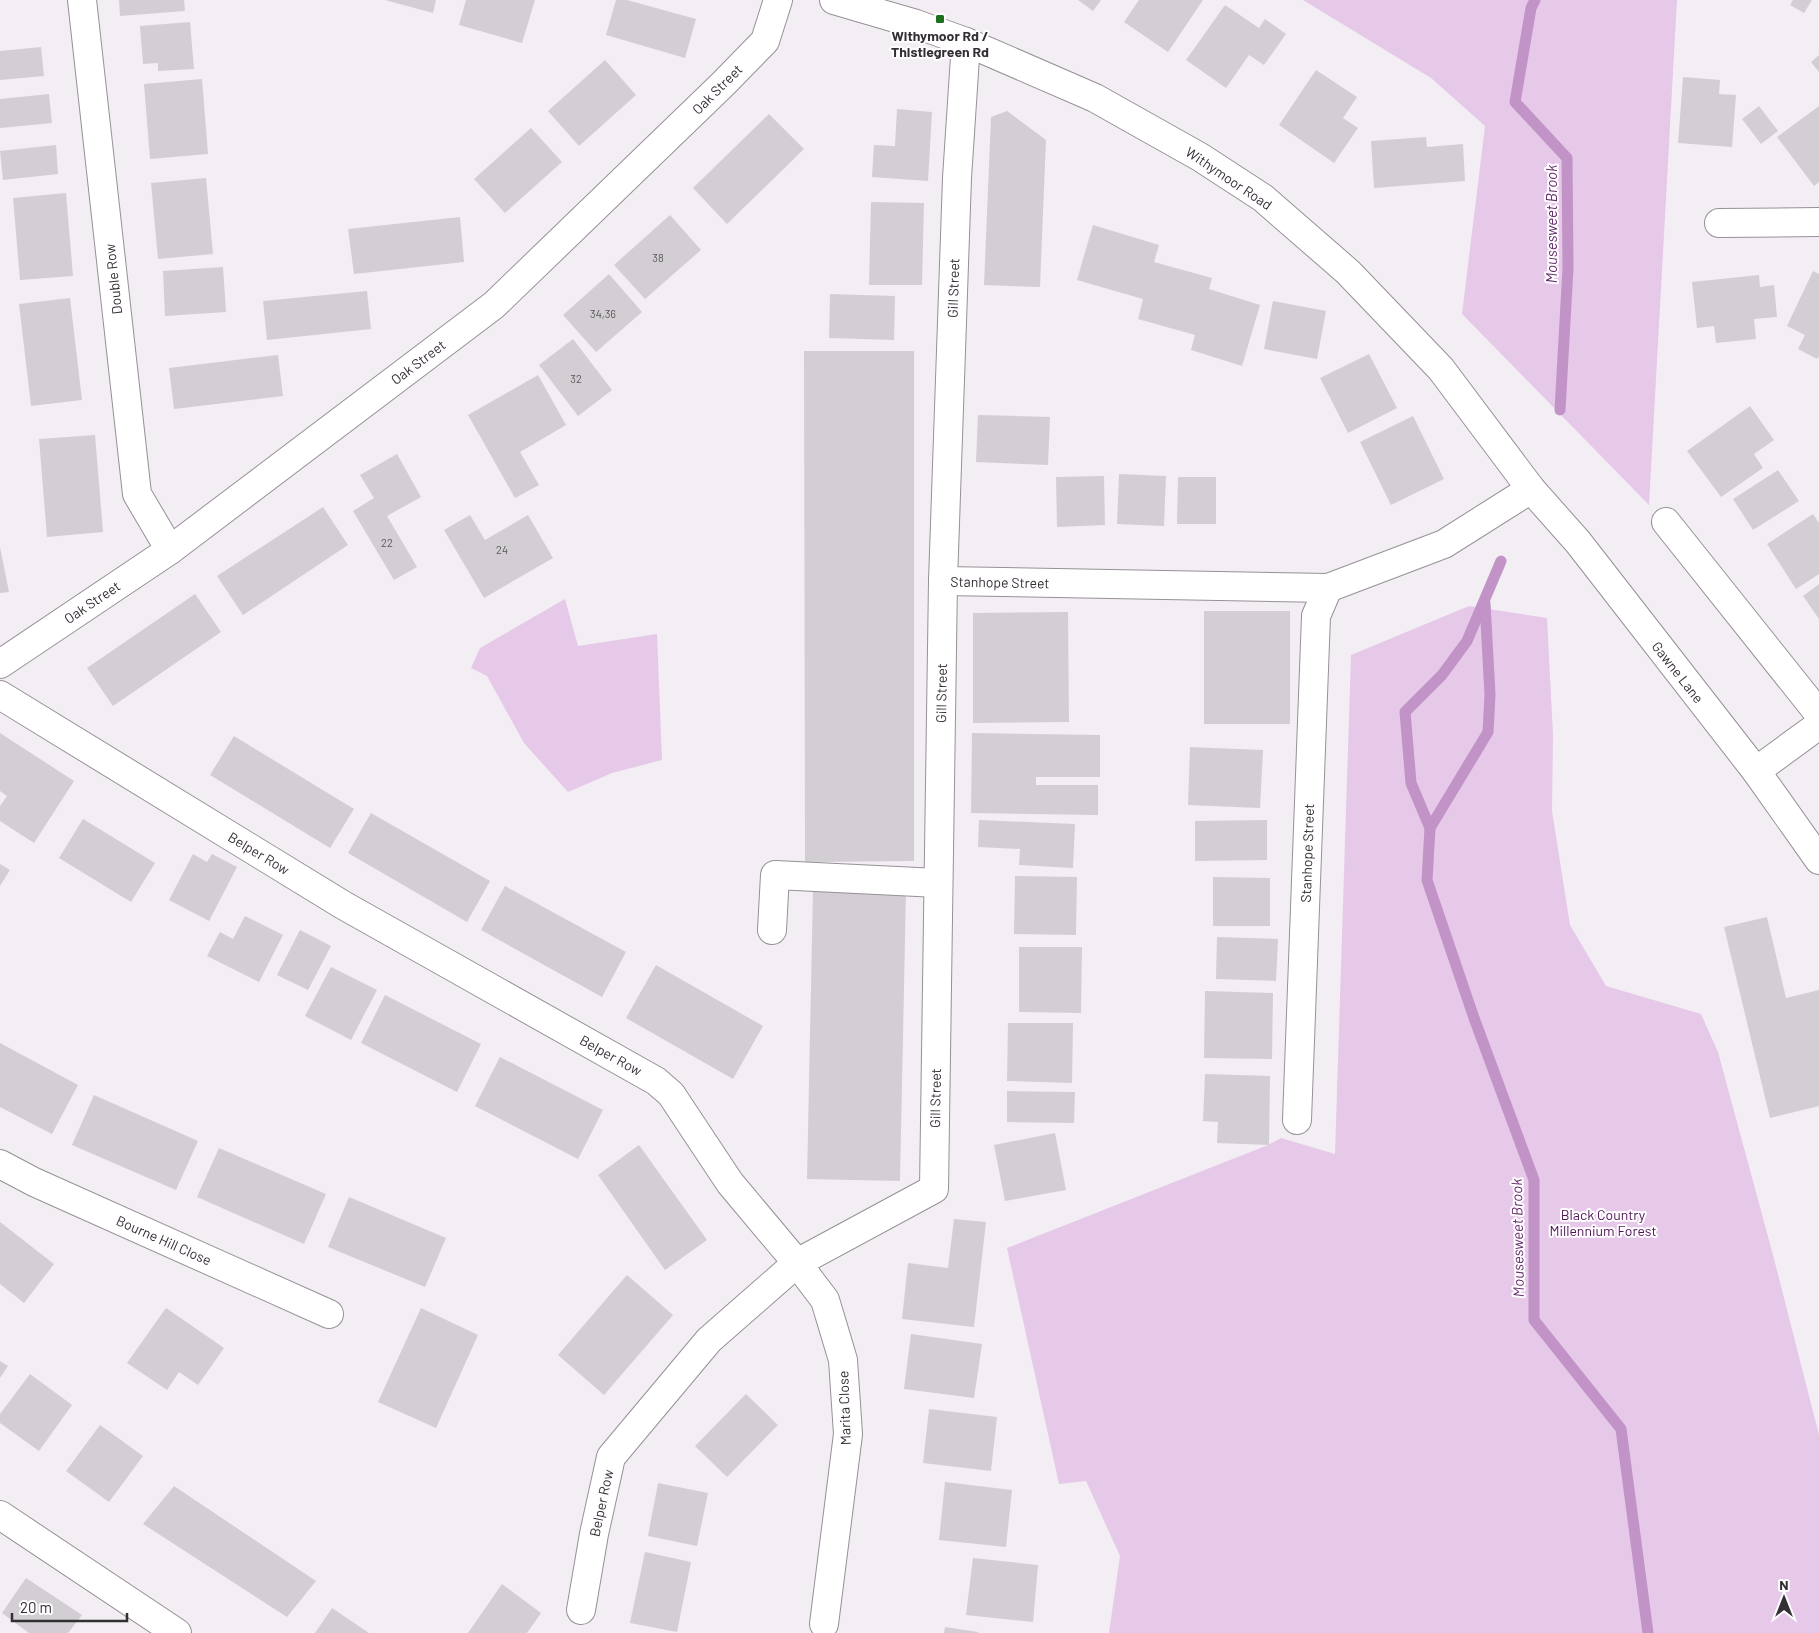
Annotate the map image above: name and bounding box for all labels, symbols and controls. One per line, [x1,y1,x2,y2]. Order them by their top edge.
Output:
marker: Withymoor Rd / Thistlegreen Rd [934,13,946,25]
place label: Withymoor Rd / Thistlegreen Rd [891,27,989,60]
street label: Oak Street [688,60,746,118]
street label: Withymoor Road [1183,143,1275,213]
water label: Mousesweet Brook [1542,164,1560,283]
street label: Double Row [101,243,125,315]
house number: 38 [652,251,664,264]
street label: Gill Street [943,258,963,318]
house number: 34,36 [590,307,616,320]
street label: Oak Street [387,336,449,388]
house number: 32 [570,372,582,385]
house number: 22 [381,536,393,549]
house number: 24 [496,543,508,556]
street label: Stanhope Street [950,573,1050,591]
street label: Oak Street [61,577,123,627]
street label: Gawne Lane [1649,638,1707,706]
street label: Gill Street [932,663,950,723]
street label: Stanhope Street [1297,803,1317,903]
street label: Belper Row [225,828,293,878]
street label: Belper Row [577,1031,645,1079]
street label: Gill Street [926,1068,944,1128]
water label: Mousesweet Brook [1507,1178,1527,1297]
park label: Black Country Millennium Forest [1549,1206,1657,1239]
street label: Bourne Hill Close [114,1211,214,1269]
street label: Marita Close [834,1371,854,1445]
street label: Belper Row [586,1468,616,1538]
north arrow [1759,1573,1809,1623]
text: N [1779,1576,1789,1593]
scale bar [12,1590,128,1622]
text: 20 m [20,1598,52,1616]

